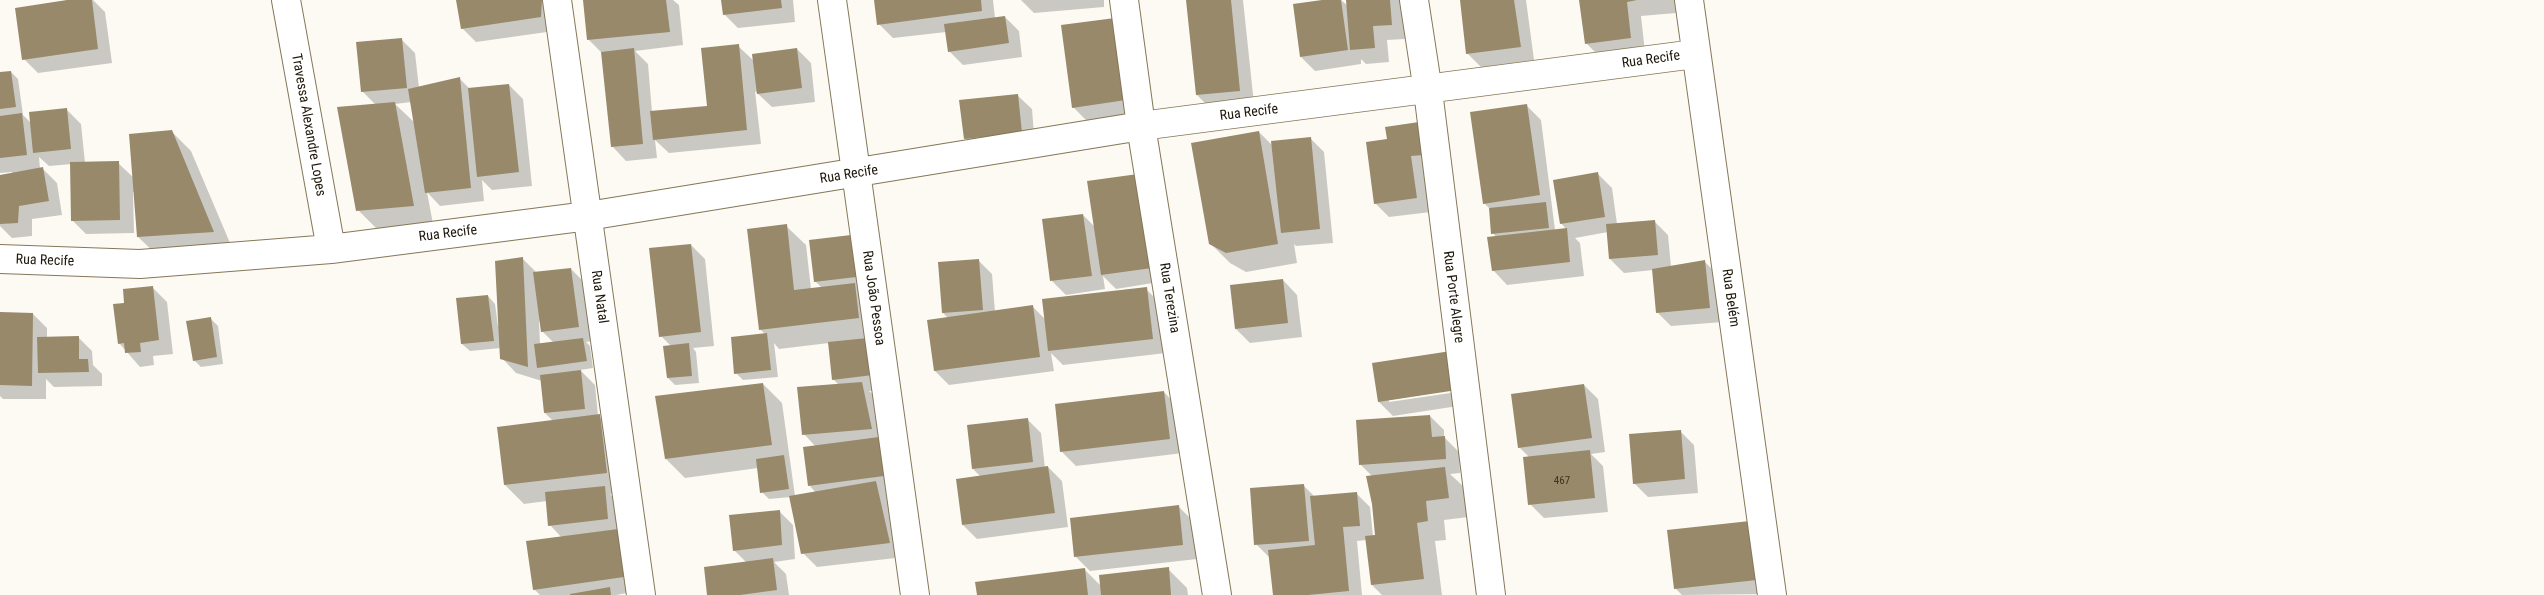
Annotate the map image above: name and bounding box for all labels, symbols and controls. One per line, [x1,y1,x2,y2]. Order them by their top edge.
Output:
street label: Rua Recife [1621,48,1681,72]
street label: Travessa Alexandre Lopes [287,52,329,198]
street label: Rua Recife [1219,101,1279,125]
street label: Rua Recife [819,162,879,188]
street label: Rua Recife [418,222,478,246]
street label: Rua João Pessoa [858,249,888,347]
street label: Rua Porte Alegre [1439,250,1467,344]
street label: Rua Recife [15,252,75,270]
street label: Rua Terezina [1155,262,1183,334]
street label: Rua Belém [1718,268,1742,328]
street label: Rua Natal [587,269,611,325]
house number: 467 [1554,474,1570,488]

